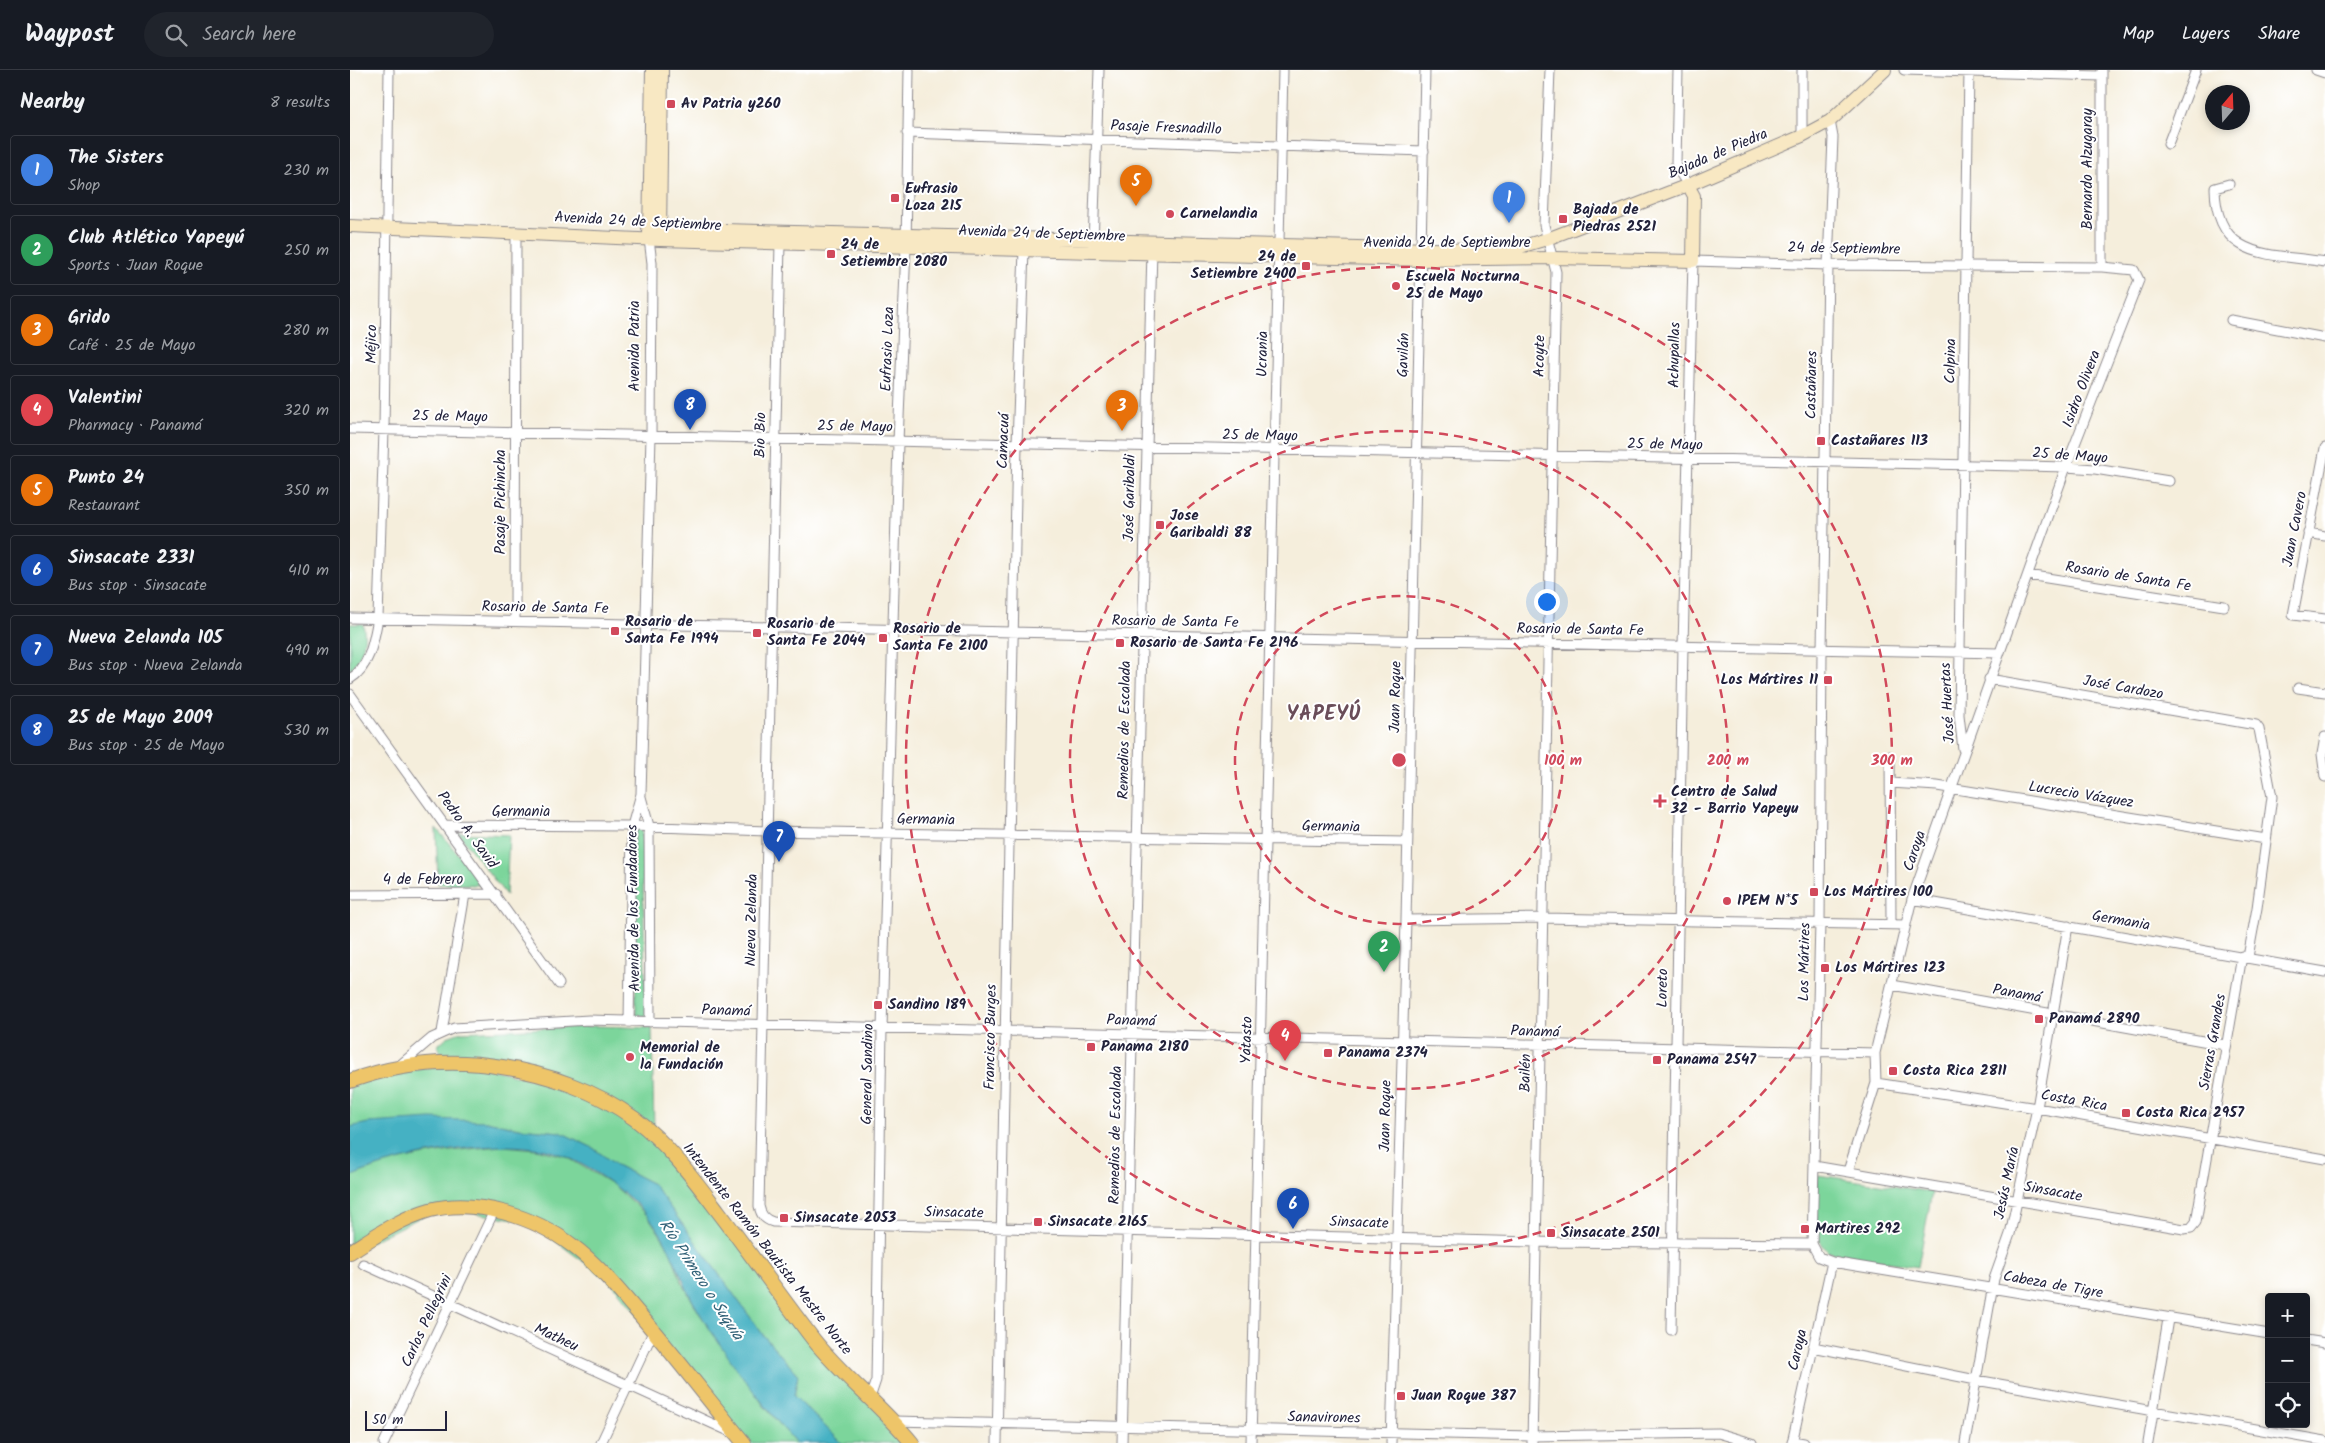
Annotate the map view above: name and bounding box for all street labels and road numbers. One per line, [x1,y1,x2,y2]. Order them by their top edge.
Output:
street label: Bernardo Alzugaray [2076,107,2100,230]
street label: Pasaje Fresnadillo [1110,114,1222,142]
street label: Bajada de Piedra [1664,122,1772,186]
street label: Avenida 24 de Septiembre [554,206,722,238]
street label: Avenida 24 de Septiembre [958,219,1126,249]
street label: Avenida 24 de Septiembre [1363,231,1531,255]
street label: 24 de Septiembre [1787,236,1901,262]
street label: Avenida Patria [623,301,647,391]
street label: Eufrasio Loza [875,306,901,392]
street label: Achupallas [1662,321,1688,388]
street label: Méjico [360,324,384,364]
street label: Ucrania [1251,331,1275,377]
street label: Gavilán [1391,332,1417,378]
street label: Acoyte [1528,334,1552,377]
street label: Colpina [1939,338,1963,384]
street label: Isidro Olivera [2056,347,2108,431]
street label: Castañares [1799,350,1825,419]
street label: 25 de Mayo [412,404,488,430]
street label: Camacuá [991,411,1017,469]
street label: Bio Bio [749,412,773,458]
street label: 25 de Mayo [817,414,893,440]
street label: 25 de Mayo [1222,423,1298,449]
street label: 25 de Mayo [1627,432,1703,458]
street label: 25 de Mayo [2031,441,2109,471]
street label: Pasaje Pichincha [489,450,513,554]
street label: José Garibaldi [1117,453,1143,542]
street label: Juan Cavero [2276,489,2314,569]
street label: Rosario de Santa Fe [2063,555,2193,599]
street label: Rosario de Santa Fe [481,595,609,621]
street label: Rosario de Santa Fe [1111,609,1239,635]
street label: Rosario de Santa Fe [1516,617,1644,643]
street label: Remedios de Escalada [1112,660,1138,800]
street label: Juan Roque [1383,661,1409,733]
street label: José Huertas [1934,661,1962,744]
street label: José Cardozo [2081,669,2165,707]
street label: Lucrecio Vázquez [2027,775,2136,815]
street label: Pedro A. Savid [430,786,504,874]
street label: Germania [492,800,550,824]
street label: Germania [897,807,955,833]
street label: Germania [1302,814,1360,840]
street label: Avenida de los Fundadores [621,824,647,992]
street label: Caroya [1897,827,1933,875]
street label: 4 de Febrero [383,868,463,892]
street label: Nueva Zelanda [739,873,765,967]
street label: Germania [2090,904,2152,938]
street label: Los Mártires [1792,922,1818,1002]
street label: Loreto [1651,968,1675,1008]
street label: Panamá [1991,978,2045,1010]
street label: Francisco Burges [978,983,1004,1090]
street label: Sierras Grandes [2193,991,2233,1092]
street label: Panamá [701,998,753,1024]
street label: Panamá [1106,1008,1158,1034]
street label: Yatasto [1234,1016,1260,1064]
street label: Panamá [1510,1019,1562,1045]
street label: General Sandino [855,1023,881,1125]
street label: Bailén [1514,1054,1538,1092]
street label: Remedios de Escalada [1103,1065,1129,1205]
street label: Juan Roque [1373,1080,1399,1152]
street label: Costa Rica [2039,1083,2109,1119]
street label: Intendente Ramón Bautista Mestre Norte [676,1138,858,1361]
street label: Jesús María [1988,1144,2026,1222]
street label: Sinsacate [2022,1175,2084,1209]
street label: Sinsacate [924,1200,984,1226]
street label: Sinsacate [1329,1210,1389,1236]
street label: Cabeza de Tigre [2001,1264,2105,1306]
street label: Carlos Pellegrini [395,1269,460,1371]
street label: Matheu [530,1317,582,1359]
street label: Caroya [1782,1327,1814,1373]
street label: Sanavirones [1287,1405,1361,1431]

